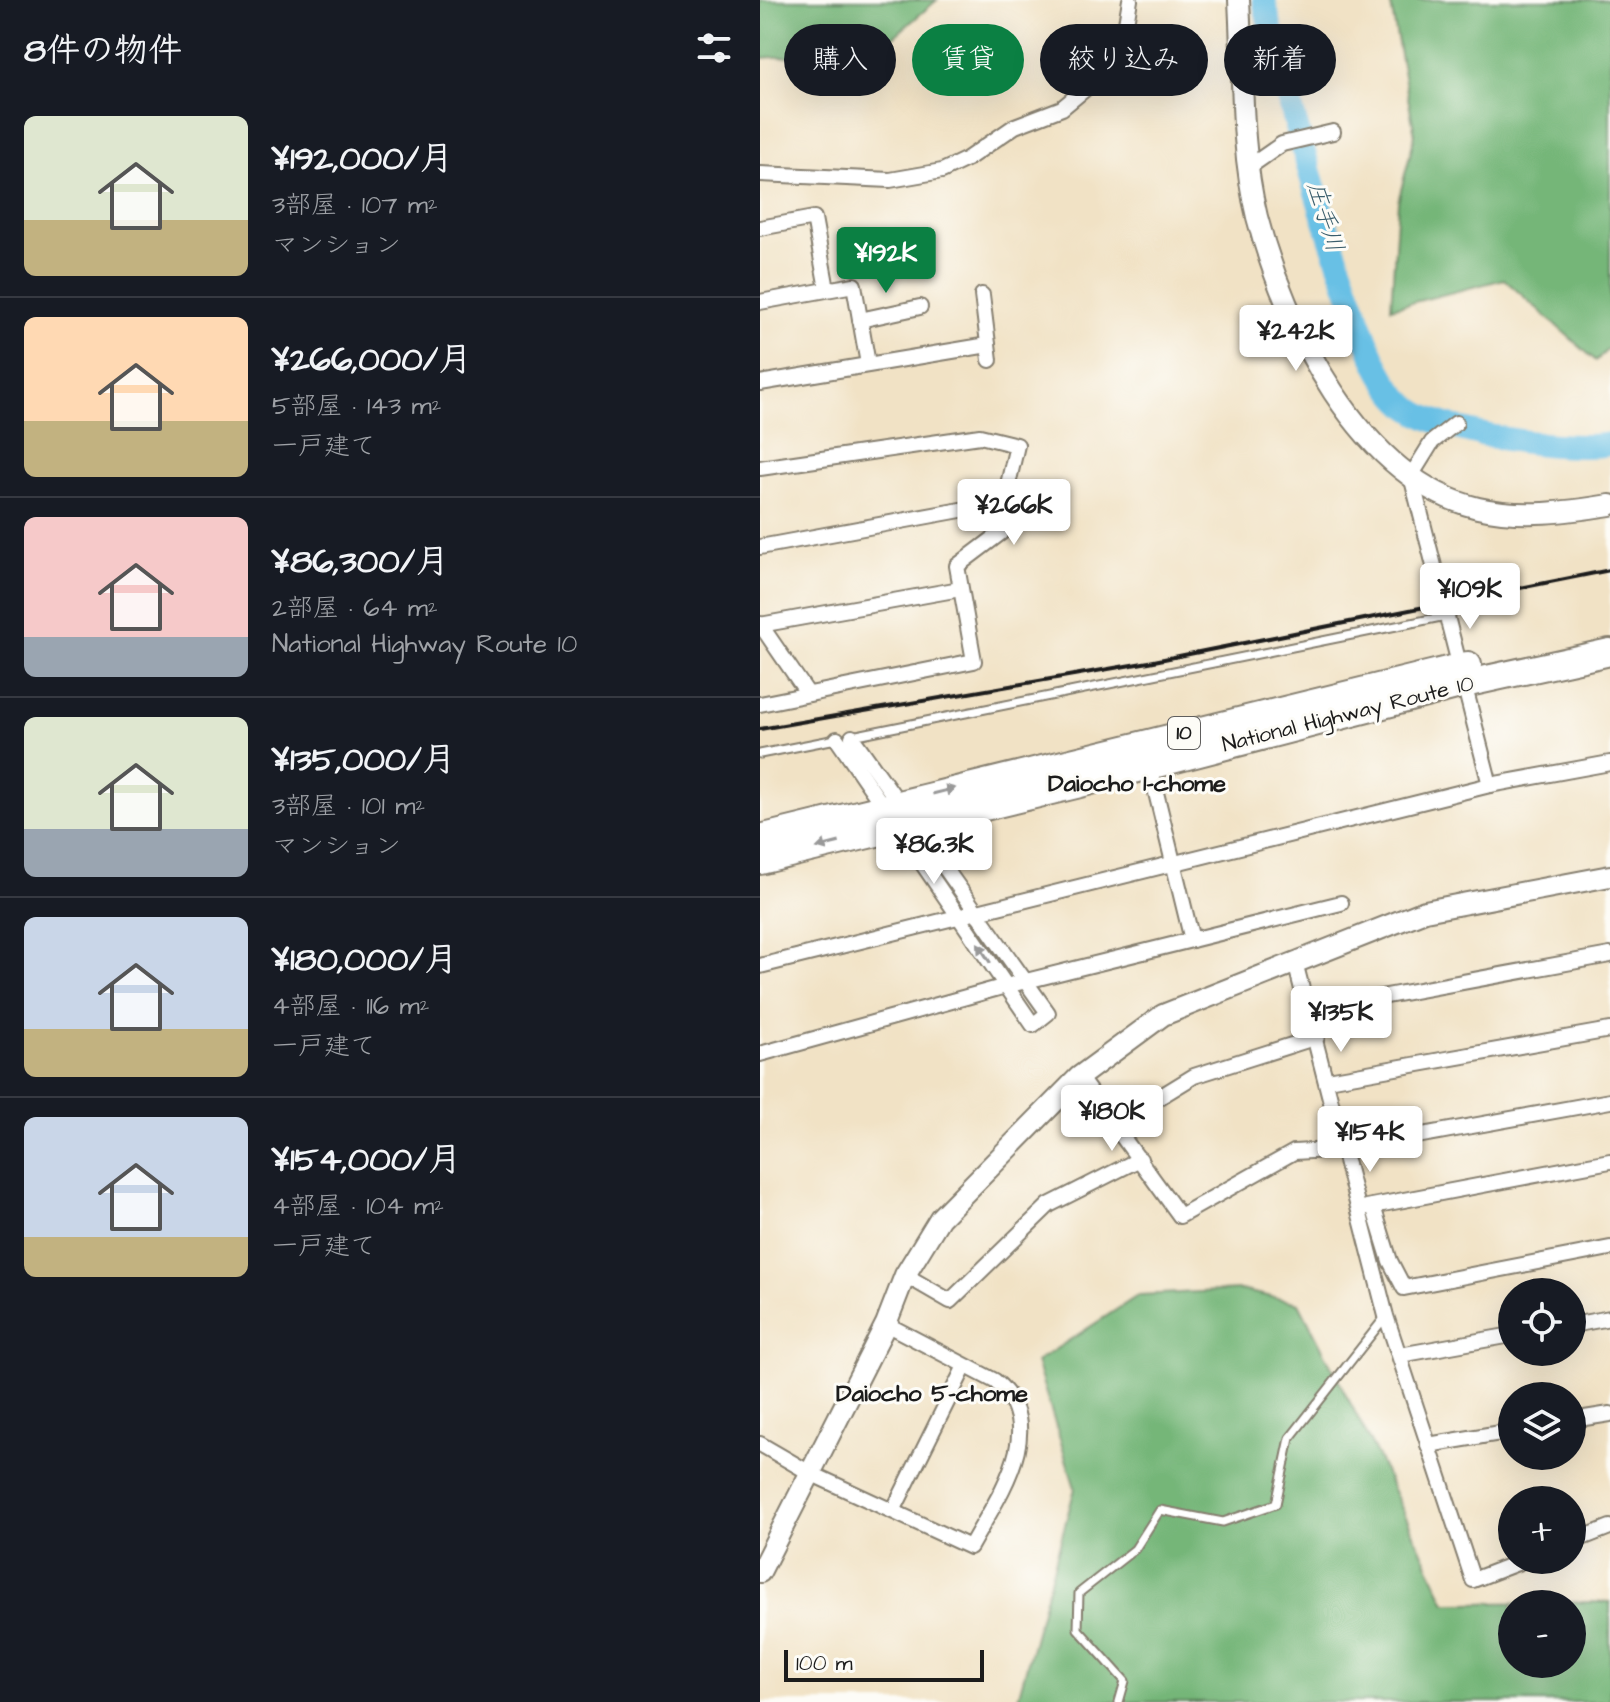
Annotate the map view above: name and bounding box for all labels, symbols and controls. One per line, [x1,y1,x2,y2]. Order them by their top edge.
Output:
chip: 購入 [784,24,896,96]
chip: 賃貸 [912,24,1024,96]
chip: 絞り込み [1040,24,1208,96]
chip: 新着 [1224,24,1336,96]
icon: filters [692,26,736,70]
text: 8件の物件 [24,27,182,75]
text: ¥192,000/月 [272,135,453,183]
icon: home [88,148,184,244]
water label: 庄手川 [1298,178,1352,256]
text: 3部屋 · 107 m² [272,187,438,223]
text: マンション [272,227,401,263]
pin: ¥192K [830,227,942,295]
text: ¥192K [855,235,917,271]
pin: ¥242K [1240,305,1352,373]
text: ¥242K [1257,313,1335,349]
text: ¥266,000/月 [272,336,472,384]
icon: home [88,349,184,445]
text: 5部屋 · 143 m² [272,388,442,424]
text: 一戸建て [272,428,376,464]
pin: ¥266K [958,479,1070,547]
text: ¥266K [975,487,1053,523]
text: ¥86,300/月 [272,538,449,586]
icon: home [88,549,184,645]
pin: ¥109K [1414,563,1526,631]
text: ¥109K [1438,571,1502,607]
text: 2部屋 · 64 m² [272,590,438,626]
text: National Highway Route 10 [272,626,577,662]
street label: National Highway Route 10 [1219,668,1477,761]
road number: 10 [1168,717,1200,749]
text: ¥135,000/月 [272,736,456,784]
icon: home [88,749,184,845]
district label: Daiocho 1-chome [1048,767,1226,801]
one-way arrow [932,784,957,796]
text: 3部屋 · 101 m² [272,788,425,824]
pin: ¥86.3K [869,818,999,886]
text: ¥86.3K [894,826,974,862]
text: マンション [272,828,401,864]
one-way arrow [815,839,840,851]
text: ¥180,000/月 [272,936,458,984]
one-way arrow [977,942,992,963]
icon: home [88,949,184,1045]
pin: ¥135K [1285,986,1397,1054]
text: 4部屋 · 116 m² [272,988,430,1024]
text: ¥135K [1309,994,1373,1030]
text: 一戸建て [272,1028,376,1064]
pin: ¥180K [1056,1085,1168,1153]
text: ¥180K [1079,1093,1145,1129]
pin: ¥154K [1314,1106,1426,1174]
text: ¥154K [1335,1114,1405,1150]
text: ¥154,000/月 [272,1136,462,1184]
icon: home [88,1149,184,1245]
text: 4部屋 · 104 m² [272,1188,444,1224]
text: 一戸建て [272,1228,376,1264]
map controls [1498,1278,1586,1678]
button: locate [1498,1278,1586,1366]
district label: Daiocho 5-chome [836,1377,1028,1411]
button: layers [1498,1382,1586,1470]
button: + [1498,1486,1586,1574]
button: − [1498,1590,1586,1678]
scale bar [784,1646,984,1682]
text: 100 m [796,1648,853,1679]

